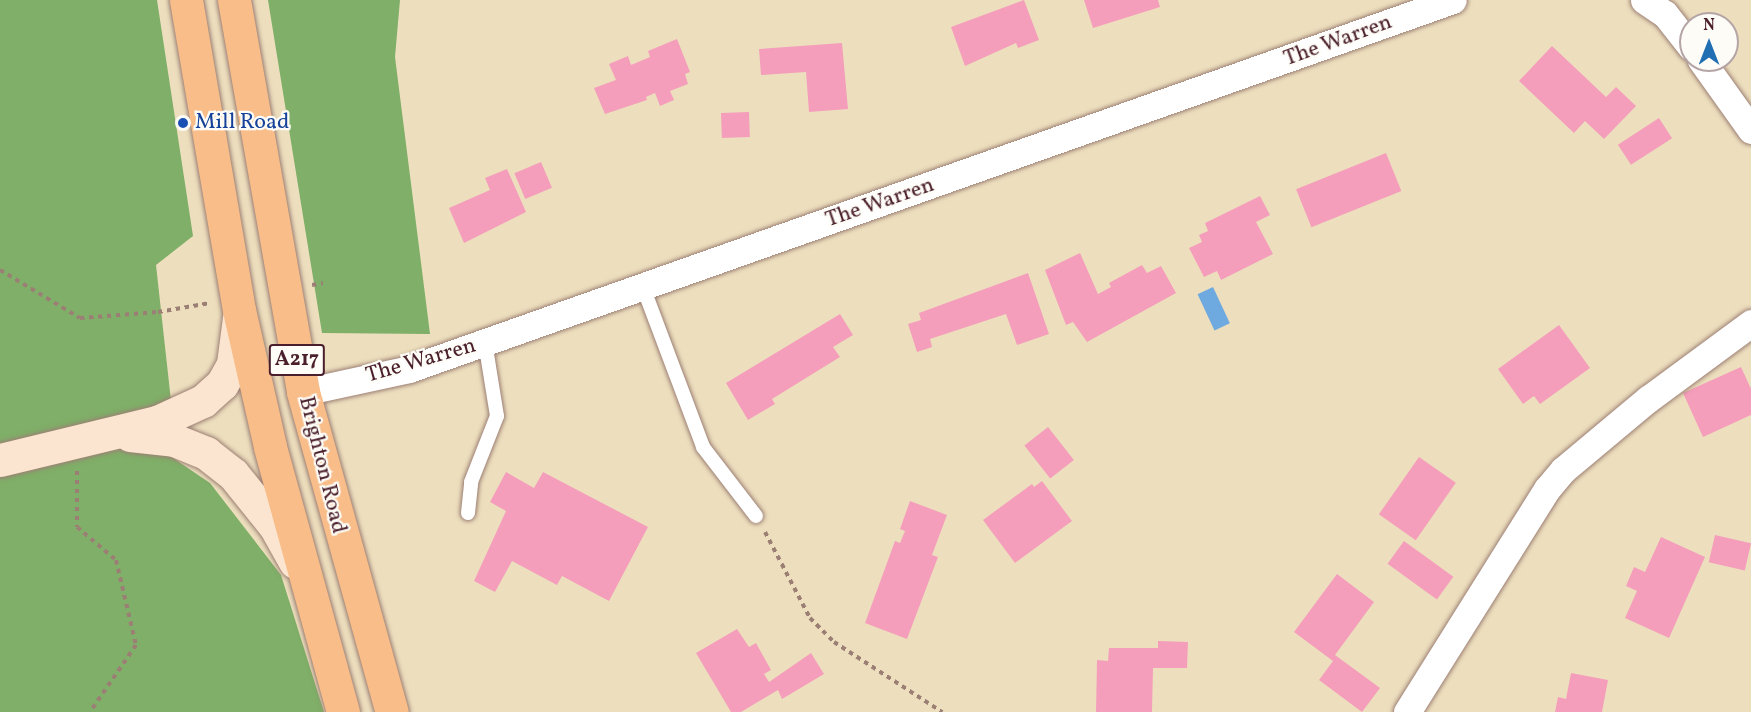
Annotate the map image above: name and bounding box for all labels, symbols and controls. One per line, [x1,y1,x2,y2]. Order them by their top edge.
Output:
street label: The Warren [1280,9,1396,73]
north arrow [1679,12,1739,72]
text: N [1703,15,1715,37]
place label: Mill Road [195,110,289,136]
marker: Mill Road [176,116,190,130]
street label: The Warren [822,172,938,234]
street label: The Warren [363,333,479,389]
road number: A217 [268,342,326,378]
street label: Brighton Road [292,394,352,536]

